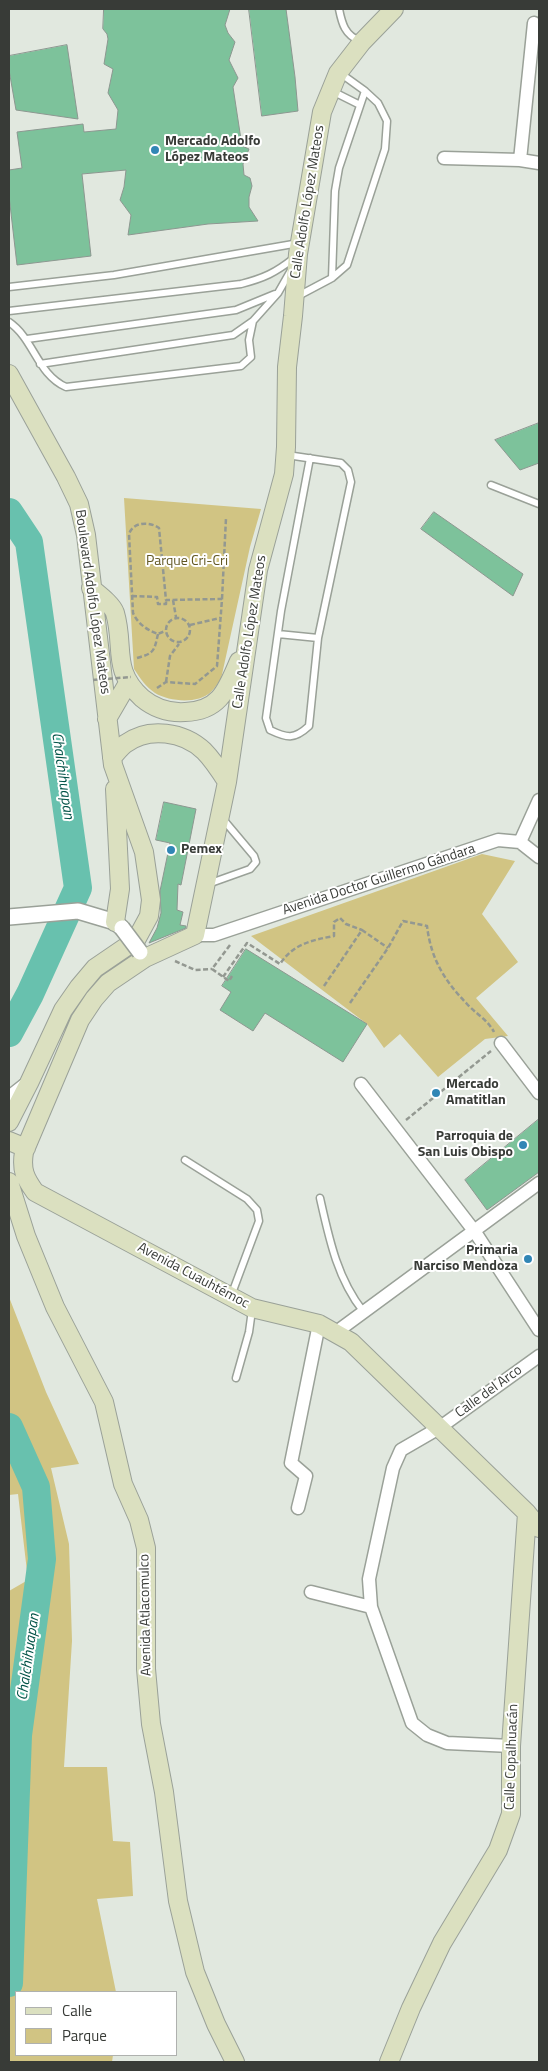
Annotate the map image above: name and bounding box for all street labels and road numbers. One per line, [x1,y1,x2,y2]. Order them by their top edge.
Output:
street label: Calle Adolfo López Mateos [288,124,328,280]
street label: Boulevard Adolfo López Mateos [71,509,113,695]
street label: Calle Adolfo López Mateos [230,554,270,710]
street label: Avenida Doctor Guillermo Gándara [280,841,478,919]
street label: Avenida Cuauhtémoc [134,1240,252,1312]
street label: Calle del Arco [452,1362,526,1422]
street label: Avenida Atlacomulco [137,1554,155,1676]
street label: Calle Copalhuacán [502,1704,522,1810]

